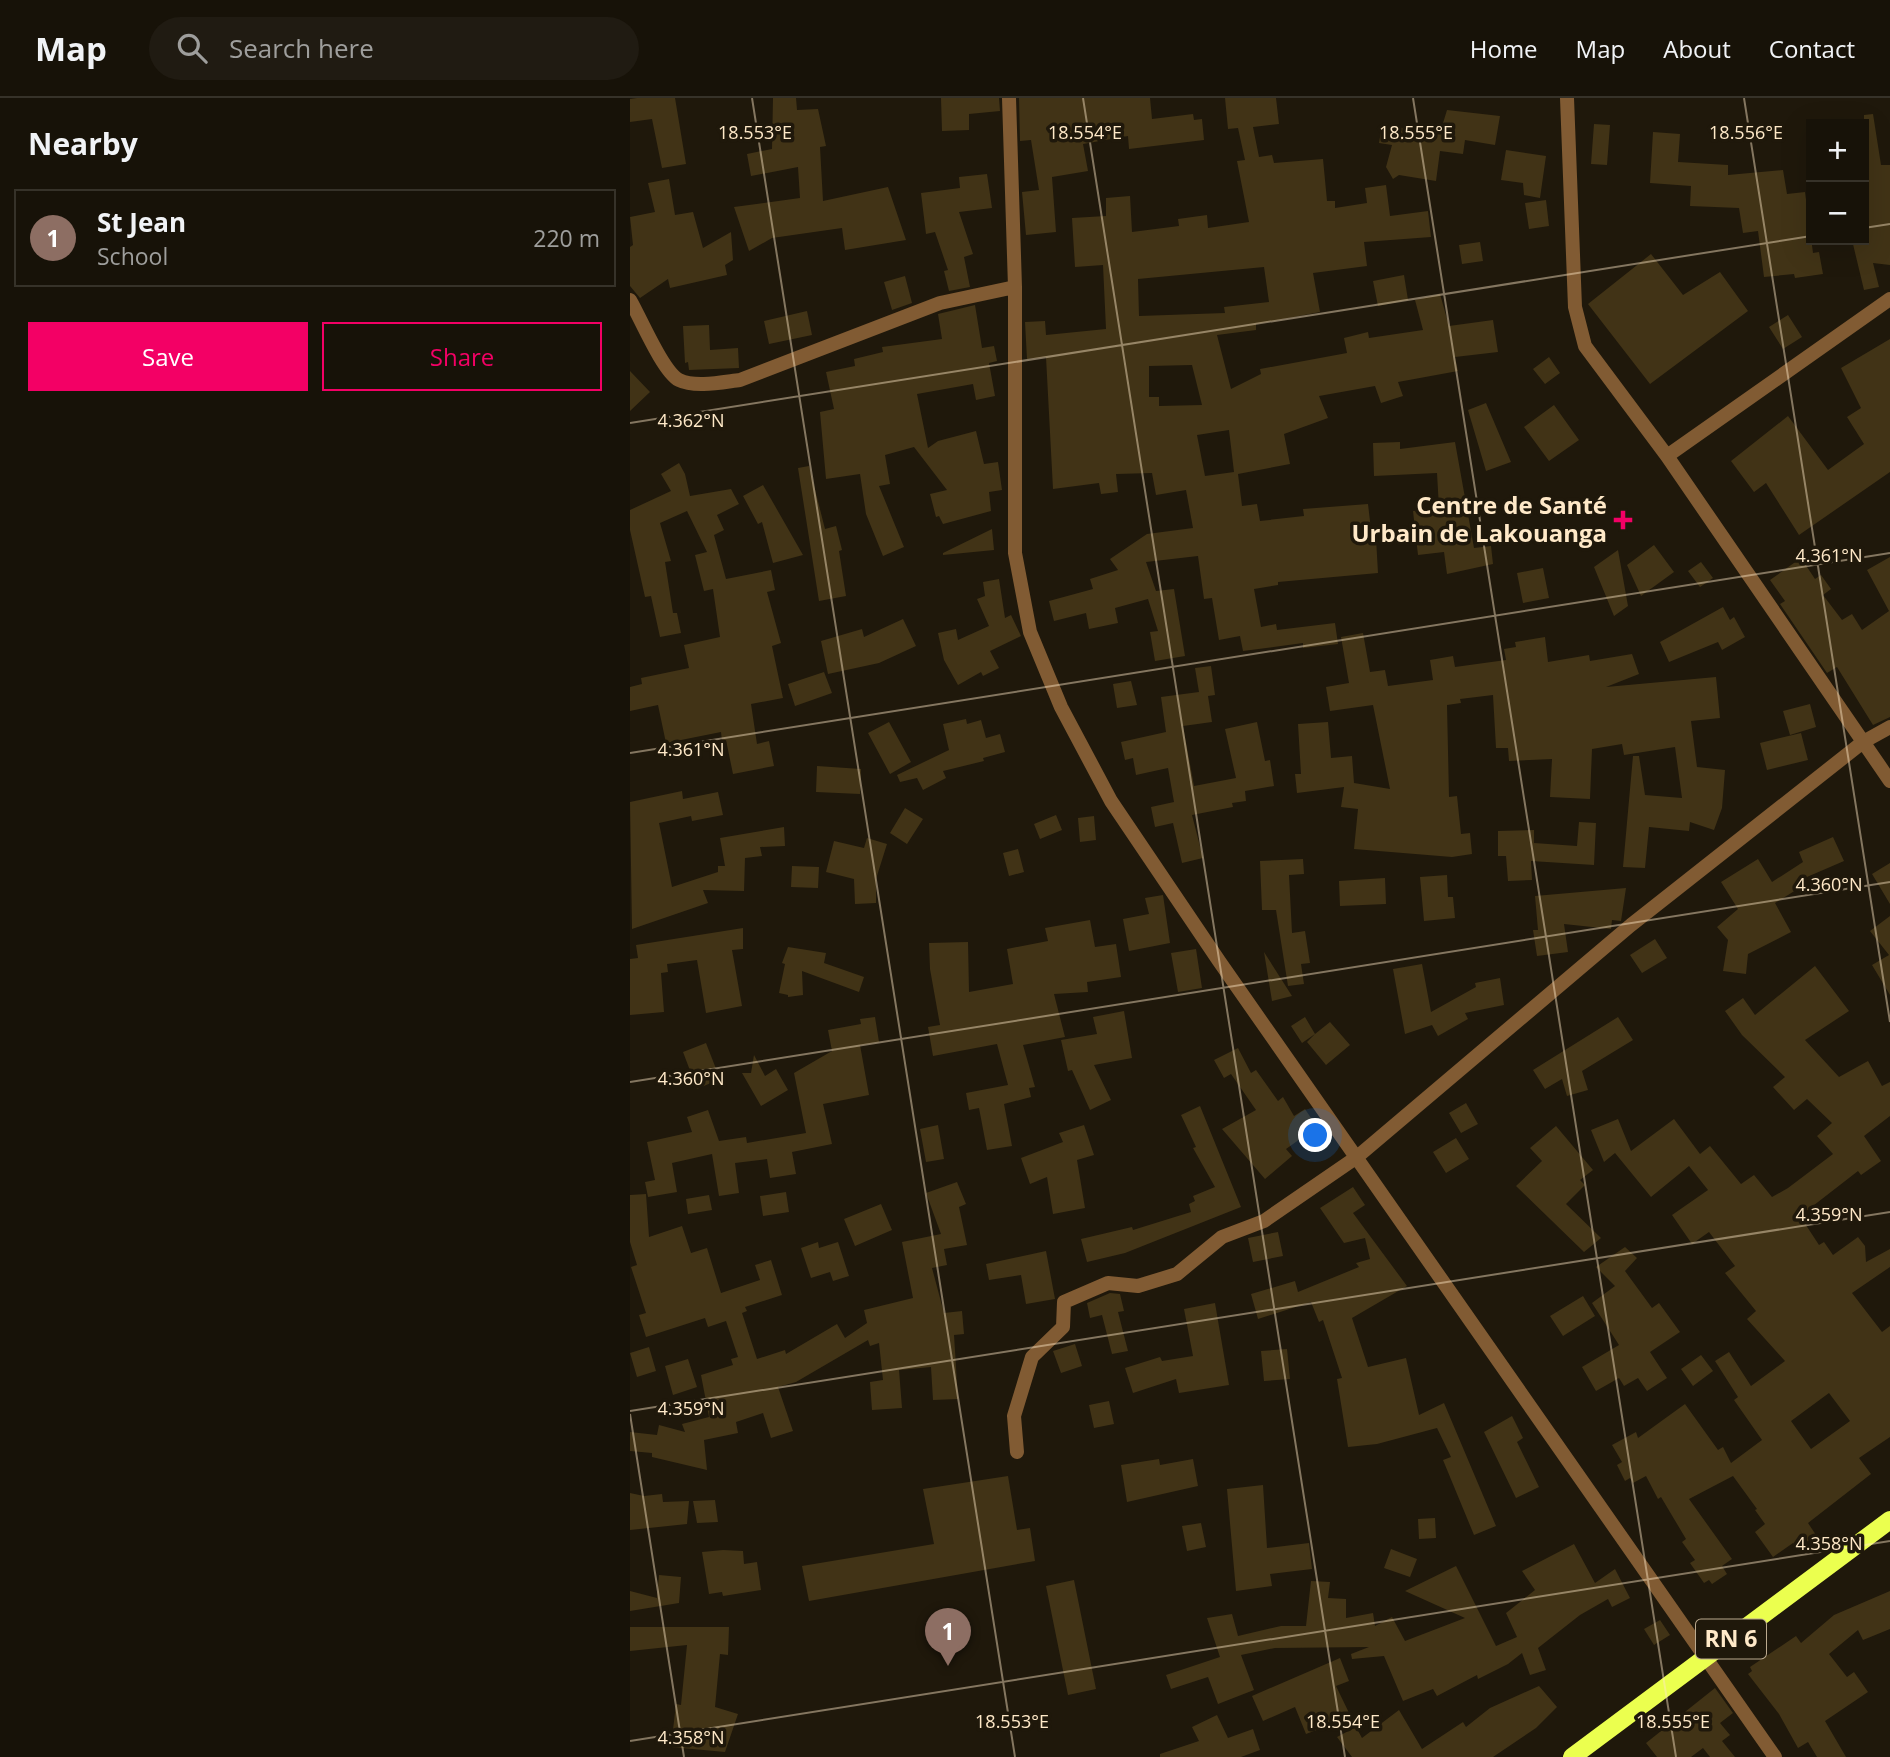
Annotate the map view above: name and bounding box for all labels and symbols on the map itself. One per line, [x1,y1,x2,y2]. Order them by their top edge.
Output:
text: 18.553°E [718,120,792,144]
text: 18.554°E [1048,120,1122,144]
text: 18.555°E [1379,120,1453,144]
text: 18.556°E [1709,120,1783,144]
text: 4.362°N [657,408,725,432]
place label: Centre de Santé Urbain de Lakouanga [1351,488,1607,549]
marker: Centre de Santé Urbain de Lakouanga [1613,510,1633,530]
text: 4.361°N [1795,543,1863,567]
text: 4.361°N [657,737,725,761]
text: 4.360°N [1795,872,1863,896]
text: 4.360°N [657,1066,725,1090]
your location [1298,1118,1332,1152]
text: 4.359°N [1795,1202,1863,1226]
text: 4.359°N [657,1396,725,1420]
text: 4.358°N [1795,1531,1863,1555]
pin: 1 [925,1608,971,1666]
road number: RN 6 [1696,1620,1766,1658]
text: 18.553°E [975,1709,1049,1733]
text: 18.554°E [1306,1709,1380,1733]
text: 18.555°E [1636,1709,1710,1733]
text: 4.358°N [657,1725,725,1749]

